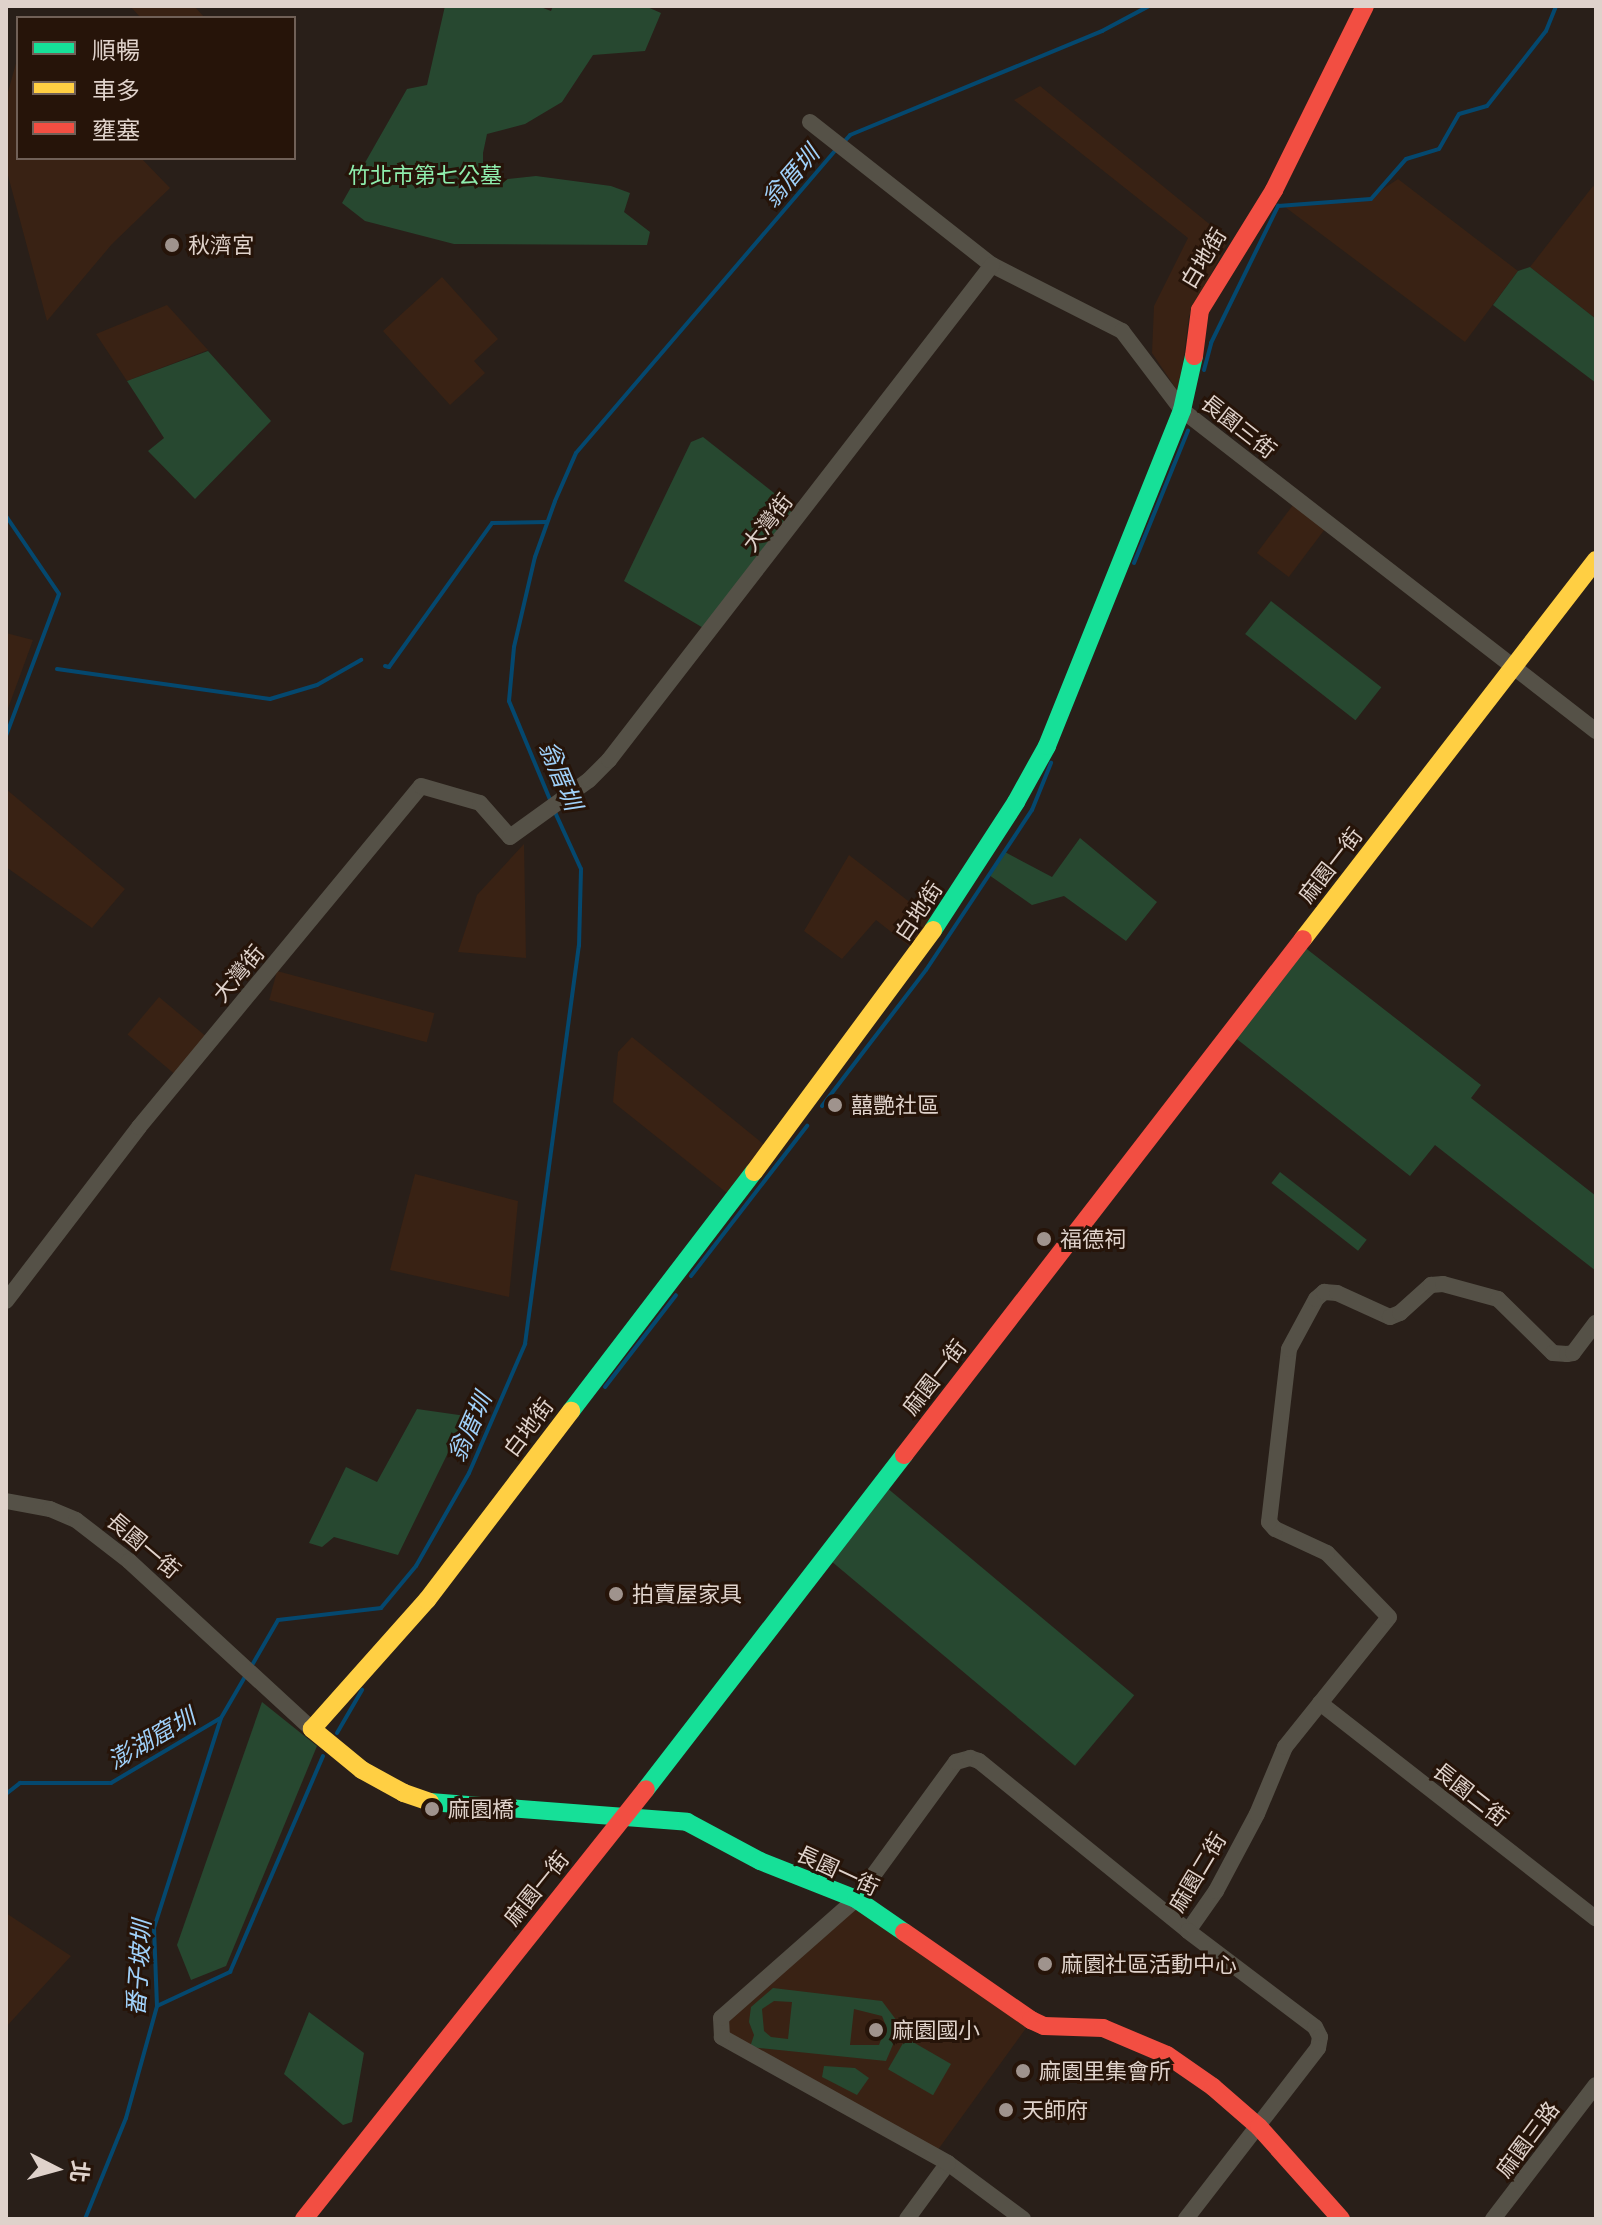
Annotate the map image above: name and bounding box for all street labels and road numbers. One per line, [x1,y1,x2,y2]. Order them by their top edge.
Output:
street label: 白地街 [1175,223,1231,293]
street label: 長園三街 [1196,389,1282,463]
street label: 大灣街 [736,488,798,556]
street label: 麻園一街 [1293,822,1367,908]
street label: 白地街 [889,876,947,946]
street label: 大灣街 [207,939,269,1007]
street label: 麻園一街 [897,1334,971,1420]
street label: 白地街 [498,1393,558,1461]
street label: 長園一街 [102,1507,186,1583]
street label: 長園二街 [1428,1757,1514,1831]
street label: 麻園二街 [1163,1827,1231,1917]
street label: 長園一街 [793,1839,883,1901]
street label: 麻園一街 [498,1845,574,1931]
street label: 麻園三路 [1490,2096,1564,2182]

